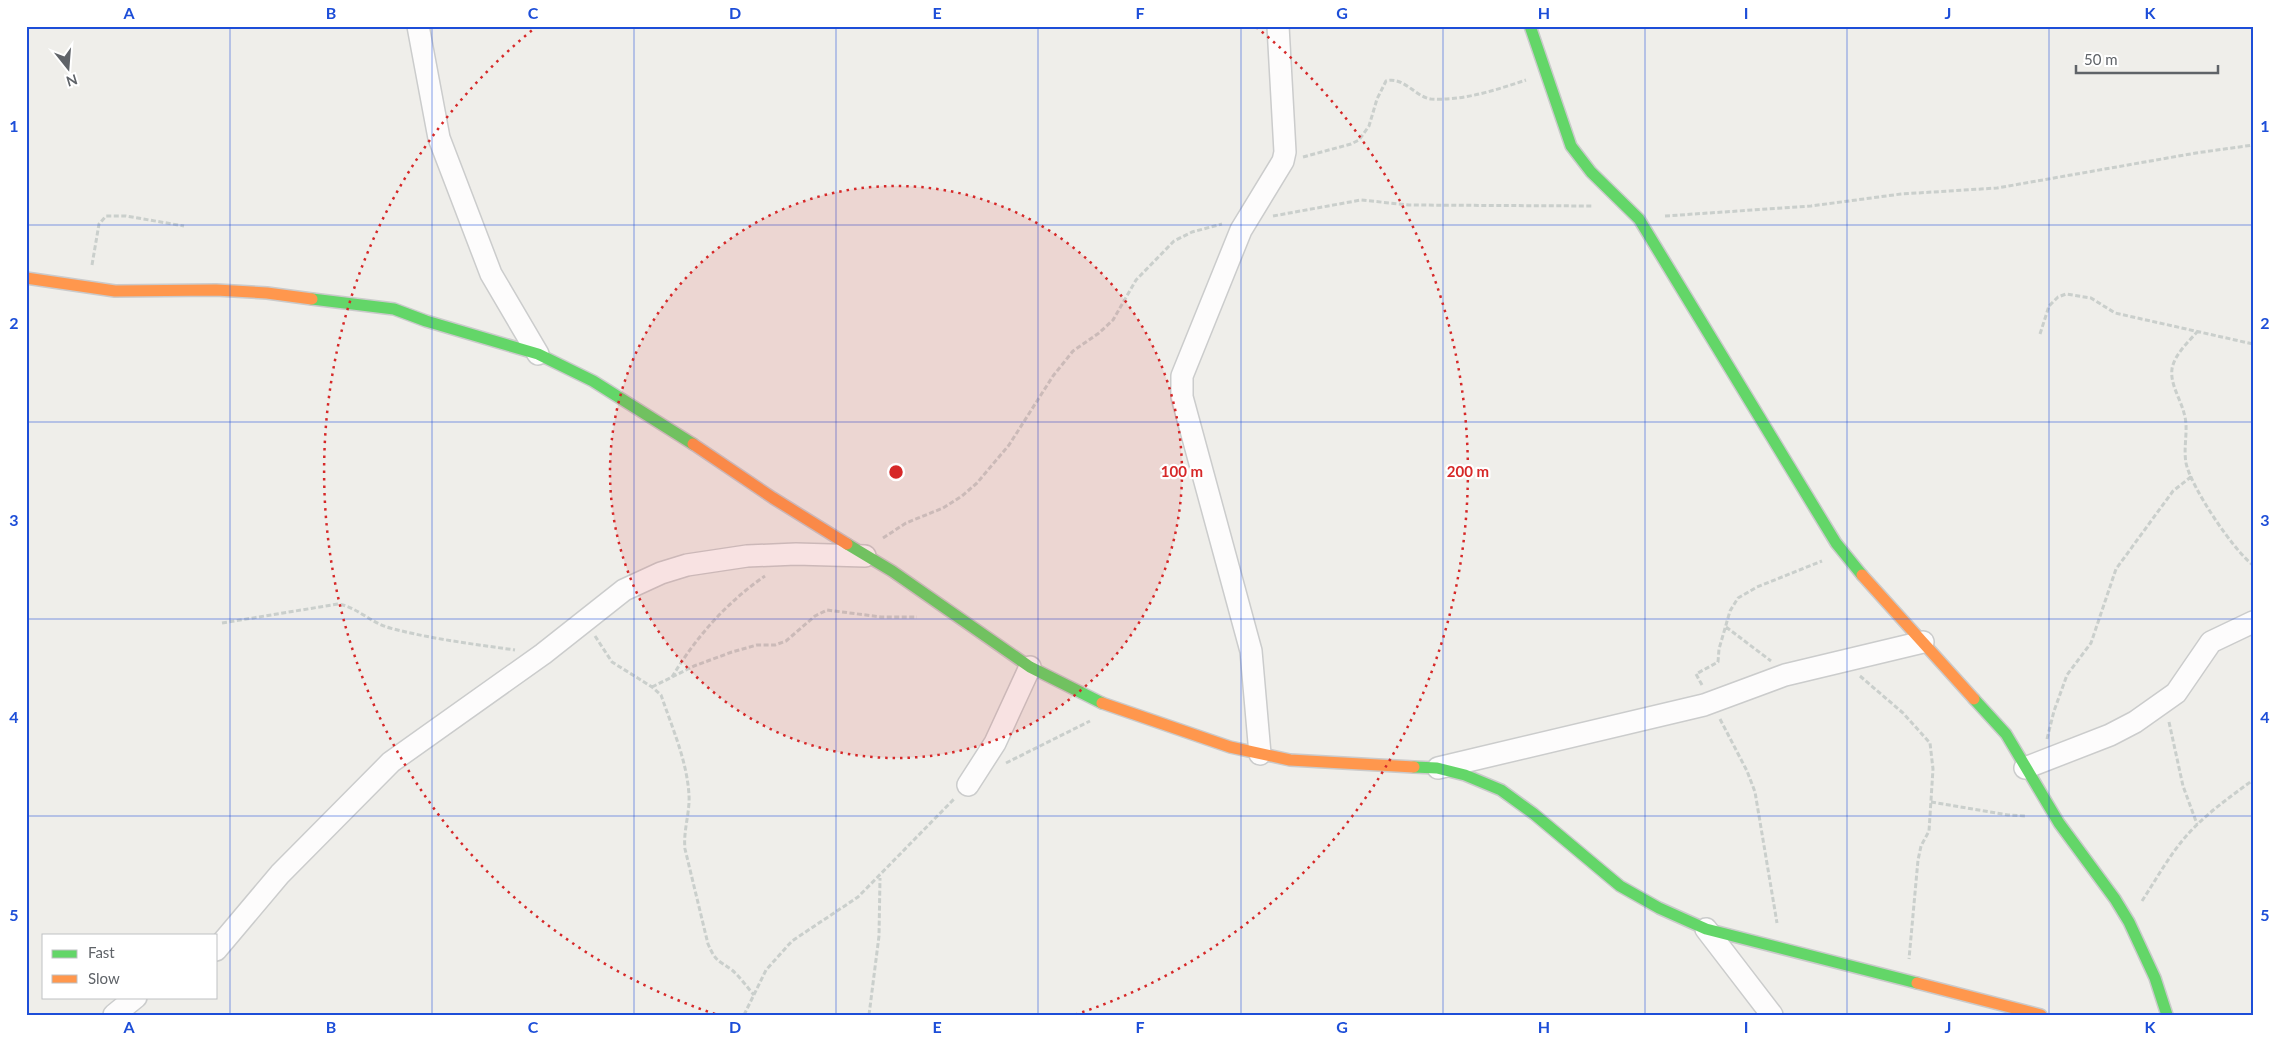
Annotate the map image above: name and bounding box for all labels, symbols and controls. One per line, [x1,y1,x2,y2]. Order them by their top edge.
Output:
text: A [122,3,135,22]
text: B [326,3,336,22]
text: C [528,3,539,22]
text: D [729,3,741,22]
text: E [932,3,942,22]
text: F [1135,3,1145,22]
text: G [1336,3,1348,22]
text: H [1538,3,1550,22]
text: I [1744,3,1748,22]
text: J [1945,3,1951,22]
text: K [2145,3,2157,22]
north arrow [42,42,92,92]
scale bar [2076,42,2219,74]
text: 50 m [2084,50,2118,68]
text: N [64,71,80,91]
text: 1 [9,116,19,135]
text: 1 [2260,116,2270,135]
text: 2 [9,313,19,332]
text: 2 [2260,313,2270,332]
text: 100 m [1161,462,1203,480]
text: 200 m [1447,462,1489,480]
centre of rings [887,463,905,481]
text: 3 [9,510,19,529]
text: 3 [2260,510,2270,529]
text: 4 [9,707,19,726]
text: 4 [2260,707,2270,726]
text: 5 [9,905,19,924]
text: 5 [2260,905,2270,924]
legend [42,934,218,998]
text: Fast [88,943,115,961]
text: Slow [88,969,120,987]
text: A [122,1017,135,1036]
text: B [326,1017,336,1036]
text: C [528,1017,539,1036]
text: D [729,1017,741,1036]
text: E [932,1017,942,1036]
text: F [1135,1017,1145,1036]
text: G [1336,1017,1348,1036]
text: H [1538,1017,1550,1036]
text: I [1744,1017,1748,1036]
text: J [1945,1017,1951,1036]
text: K [2145,1017,2157,1036]

